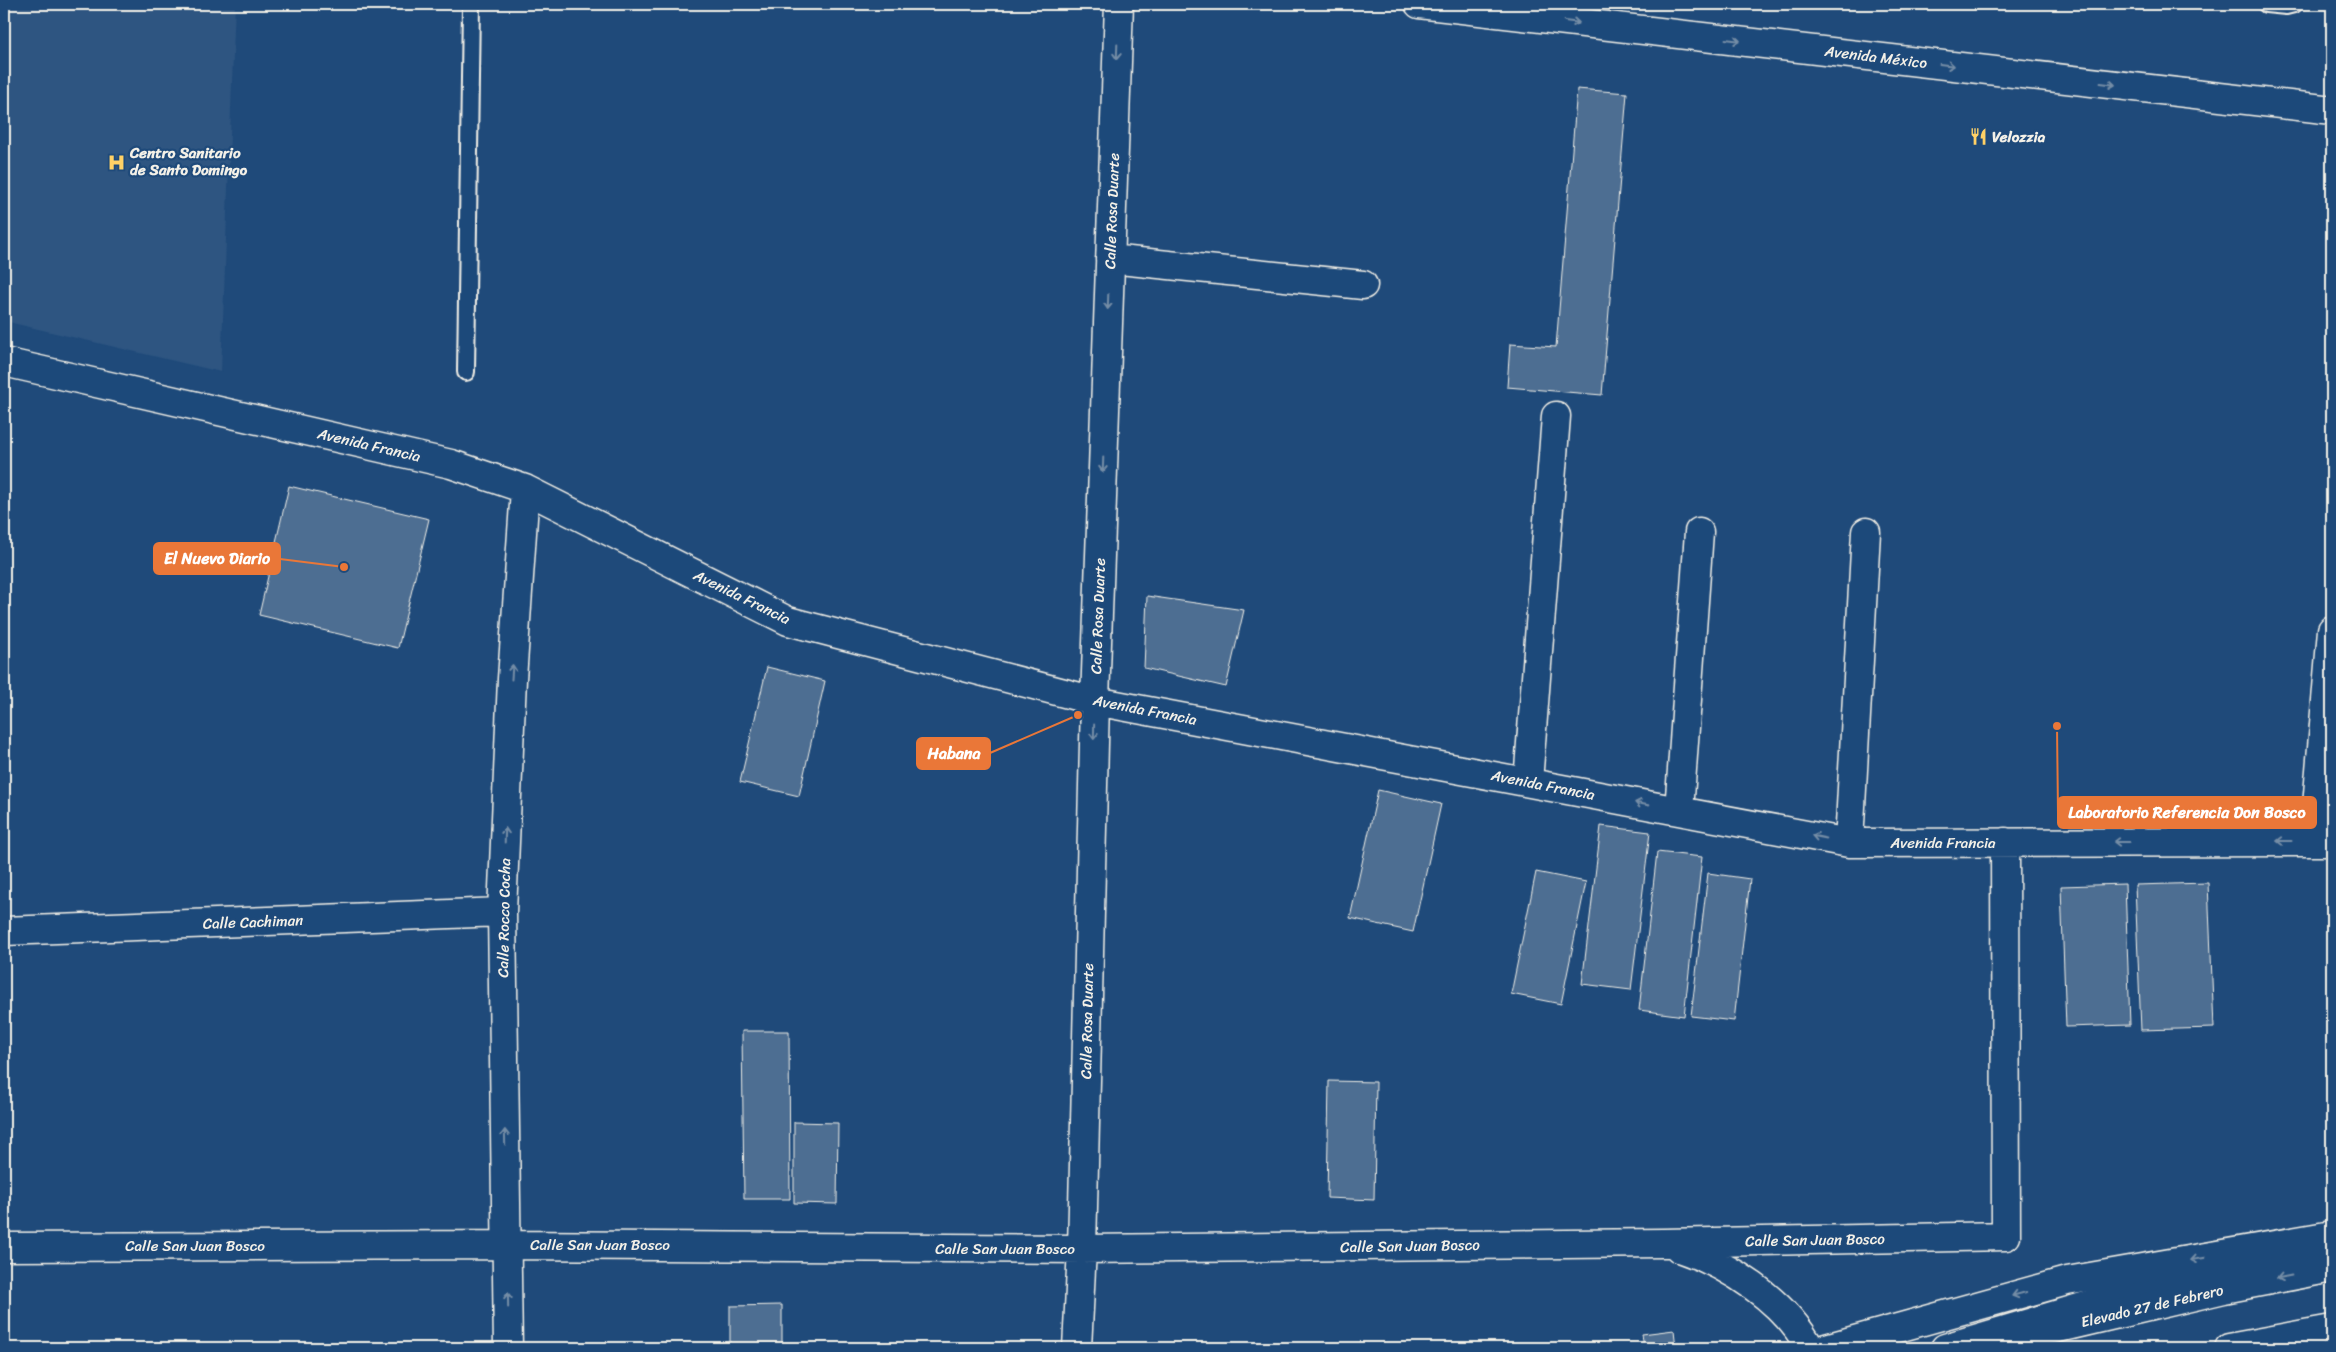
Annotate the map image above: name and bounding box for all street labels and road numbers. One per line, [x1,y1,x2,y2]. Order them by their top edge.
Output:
street label: Avenida México [1822,38,1929,76]
street label: Calle Rosa Duarte [1097,152,1127,269]
street label: Avenida Francia [314,420,424,470]
street label: Calle Rosa Duarte [1083,557,1113,674]
street label: Avenida Francia [688,562,795,632]
street label: Avenida Francia [1090,687,1200,733]
street label: Avenida Francia [1488,762,1598,808]
street label: Avenida Francia [1889,830,1996,856]
street label: Calle Rocco Cocha [490,858,518,978]
street label: Calle Cachiman [202,907,304,937]
street label: Calle Rosa Duarte [1073,962,1101,1079]
street label: Calle San Juan Bosco [1745,1226,1885,1254]
street label: Calle San Juan Bosco [530,1232,670,1258]
street label: Calle San Juan Bosco [1340,1232,1480,1260]
street label: Calle San Juan Bosco [125,1233,265,1259]
street label: Calle San Juan Bosco [935,1236,1075,1262]
street label: Elevado 27 de Febrero [2078,1277,2226,1335]

